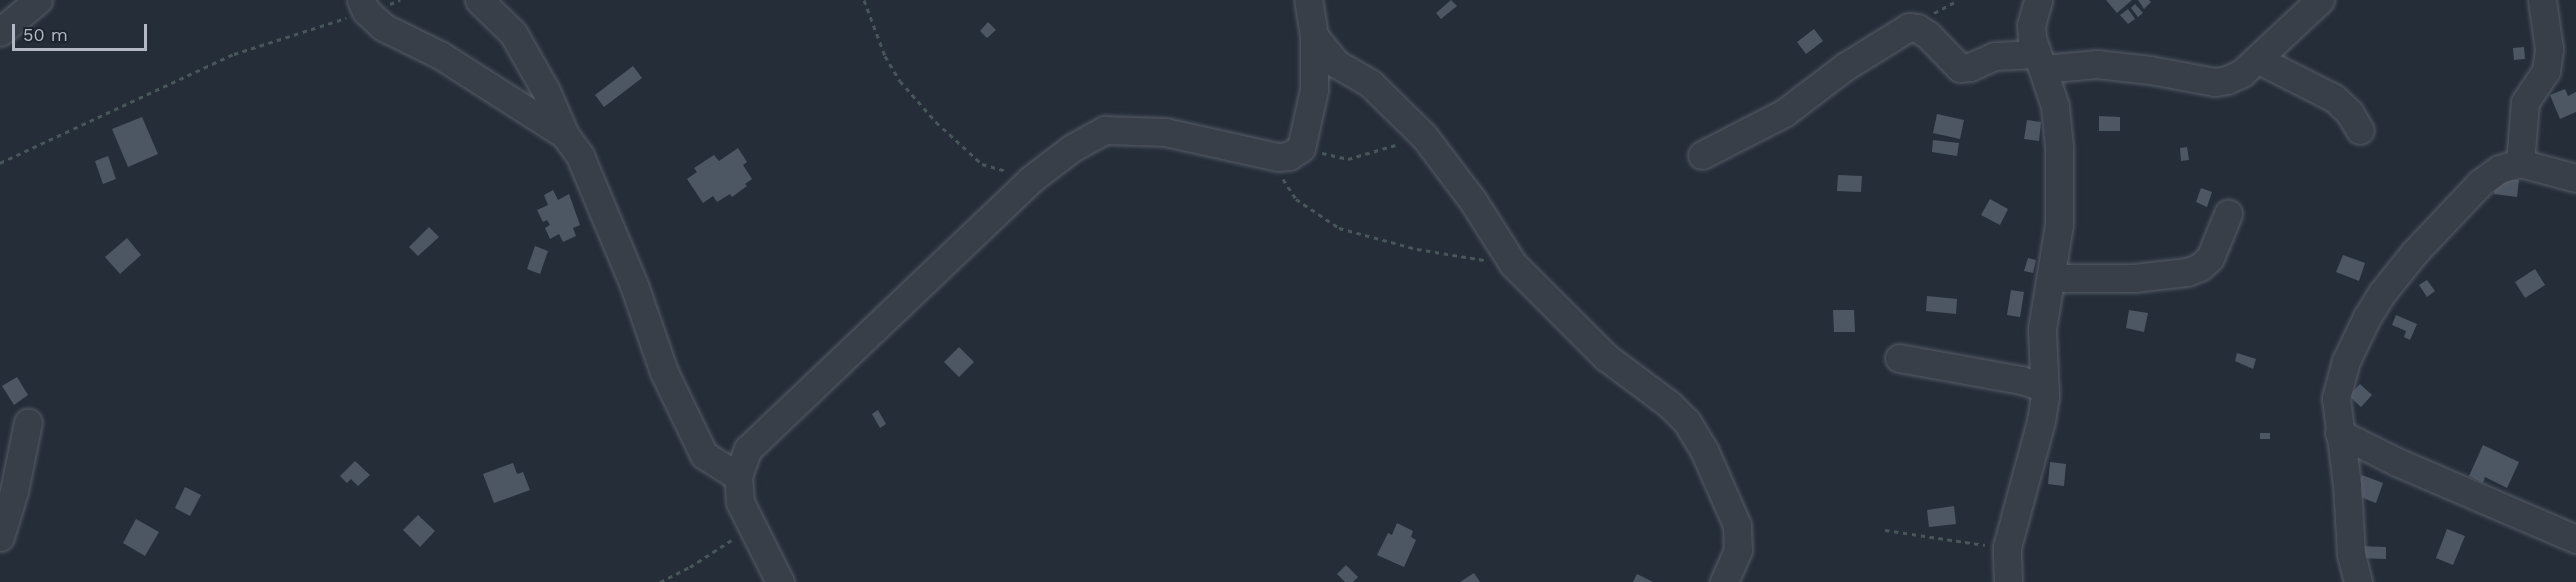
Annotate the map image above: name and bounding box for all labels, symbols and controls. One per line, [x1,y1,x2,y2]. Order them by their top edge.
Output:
scale bar [15,12,150,50]
text: 50 m [23,24,68,45]

